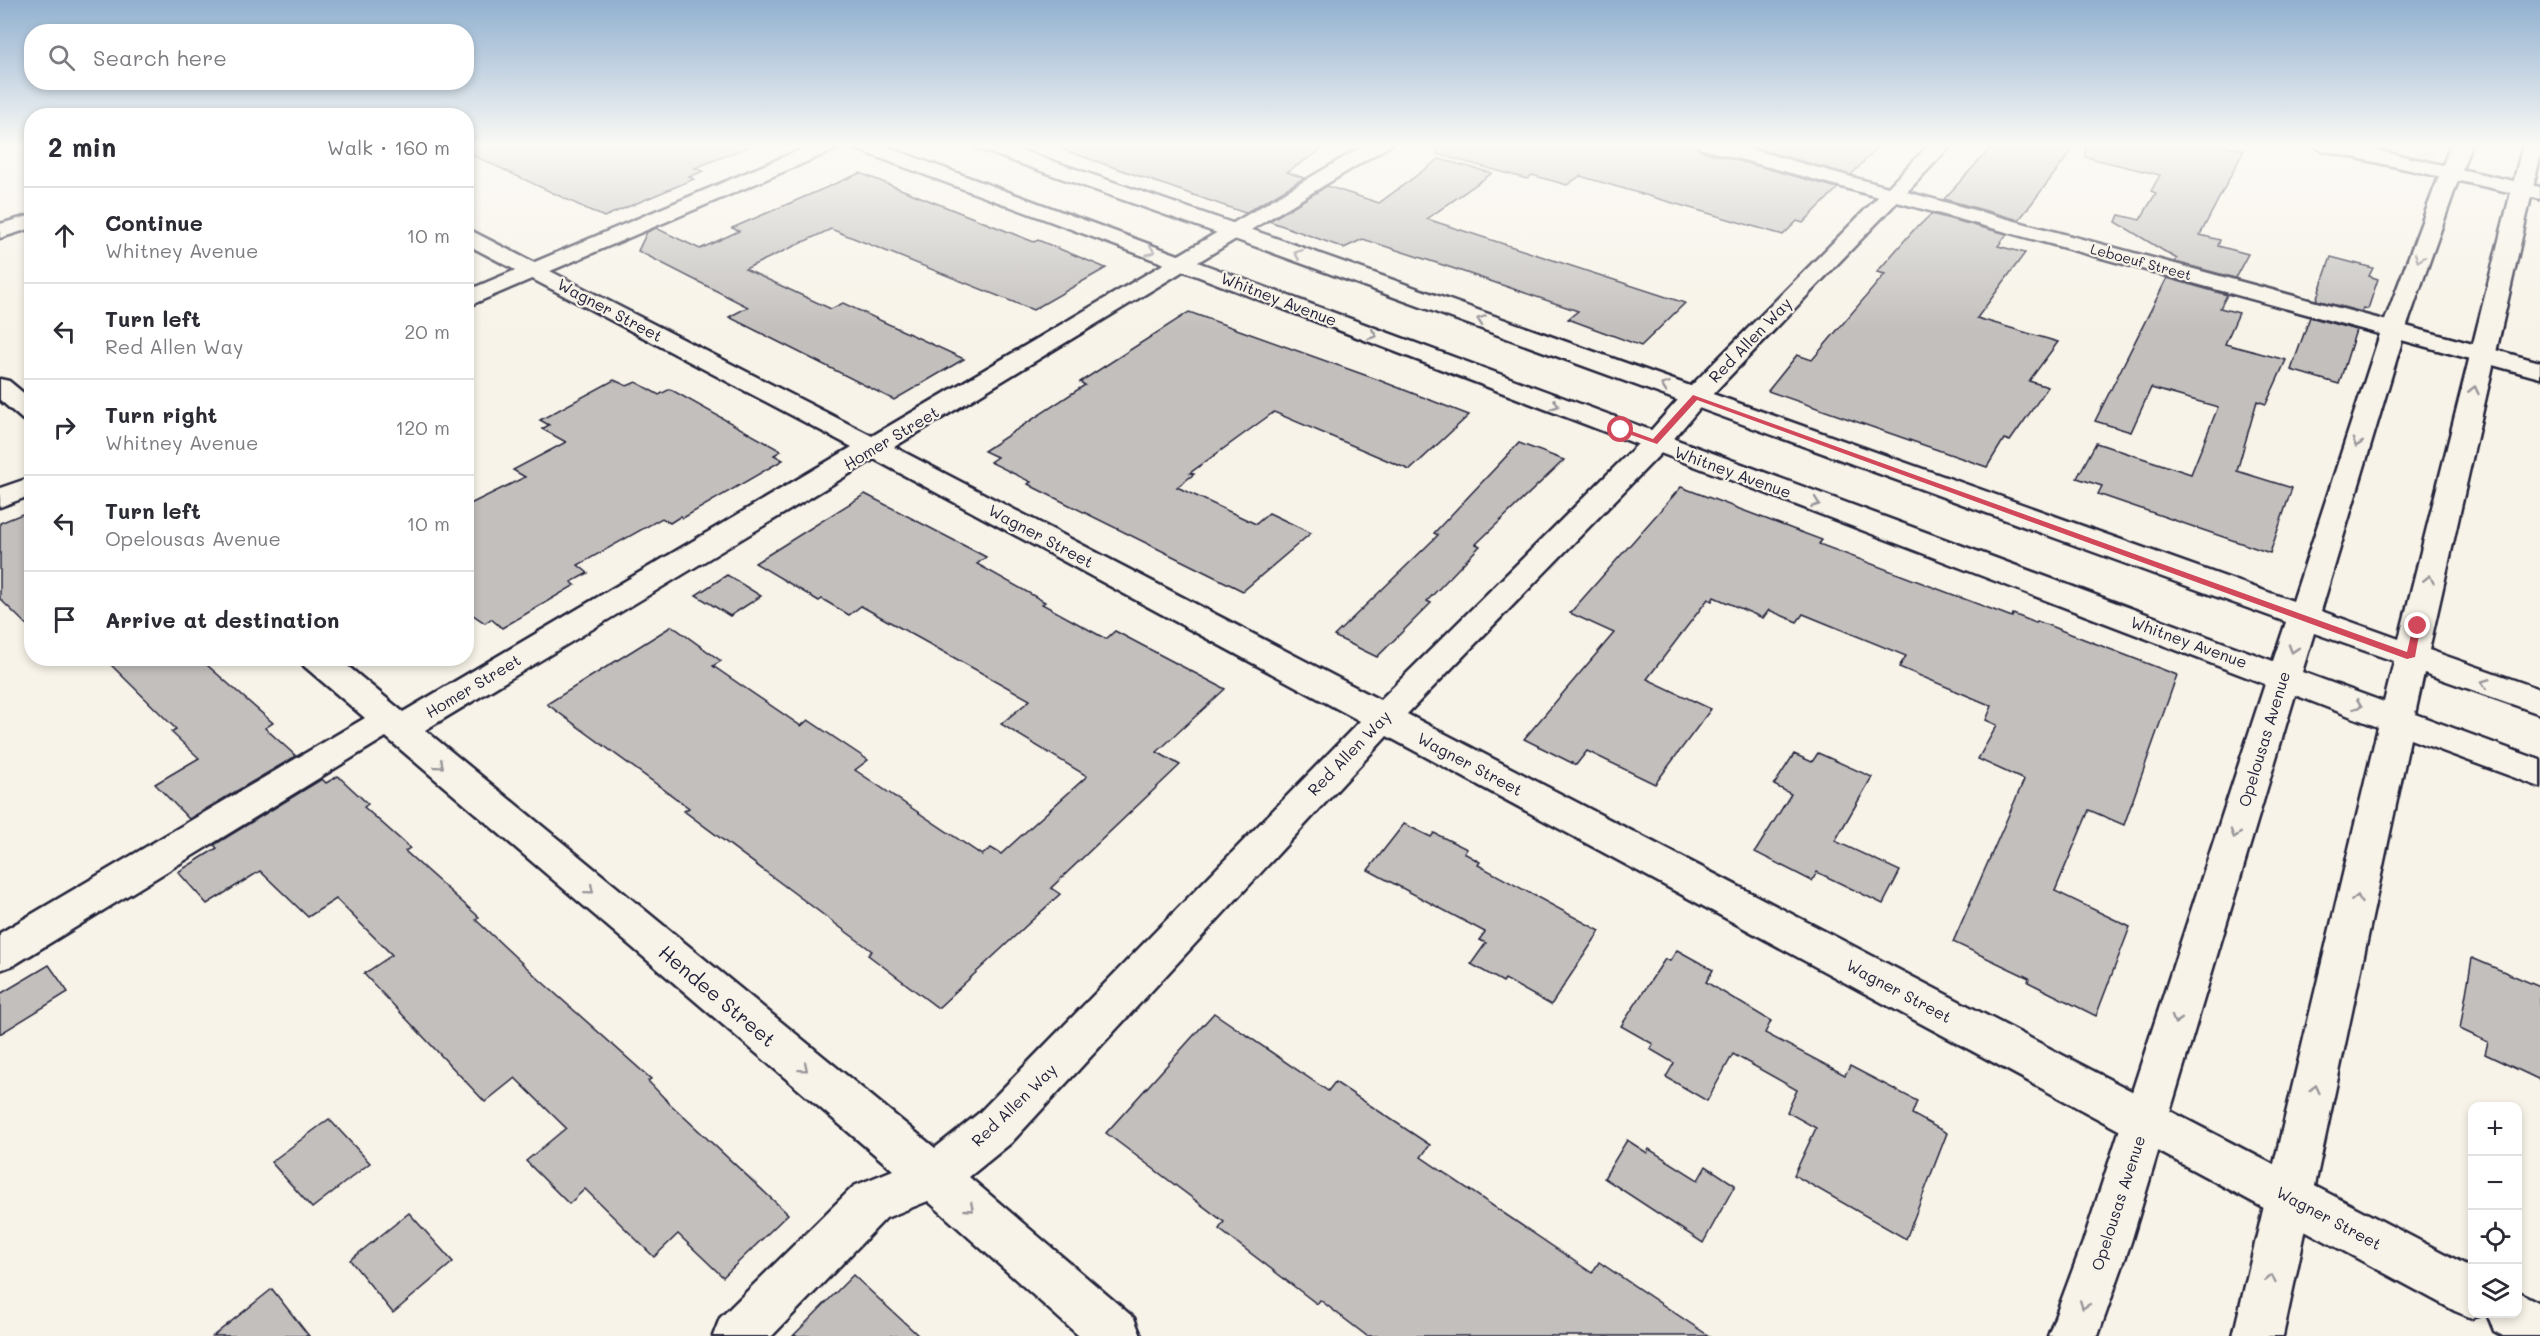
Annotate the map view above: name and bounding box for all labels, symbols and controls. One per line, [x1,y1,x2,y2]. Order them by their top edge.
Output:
search box [24,24,474,90]
icon: search [45,41,78,74]
text: Search here [93,43,227,72]
text: 2 min [48,130,116,164]
text: Walk · 160 m [327,134,450,160]
text: Continue [105,208,203,237]
icon: ahead [48,219,81,252]
text: 10 m [406,222,450,248]
text: Whitney Avenue [105,237,258,263]
street label: Leboeuf Street [2088,239,2194,284]
one-way arrow [1145,244,1156,256]
one-way arrow [1293,249,1304,262]
one-way arrow [2414,253,2427,263]
street label: Whitney Avenue [1218,267,1340,330]
street label: Wagner Street [554,273,666,346]
street label: Red Allen Way [1704,293,1796,387]
text: Turn left [105,304,201,333]
icon: left [48,315,81,348]
one-way arrow [1476,315,1487,327]
text: 20 m [404,318,450,344]
one-way arrow [1367,328,1378,340]
text: Red Allen Way [105,333,243,359]
one-way arrow [1660,380,1671,393]
one-way arrow [2467,385,2480,395]
one-way arrow [1549,397,1560,410]
text: Turn right [105,400,217,429]
street label: Homer Street [839,401,942,474]
icon: right [48,411,81,444]
text: 120 m [395,414,450,440]
route start [1607,416,1633,442]
text: Whitney Avenue [105,429,258,455]
one-way arrow [2352,437,2365,448]
street label: Whitney Avenue [1672,441,1794,502]
text: Turn left [105,496,201,525]
one-way arrow [1810,496,1821,508]
street label: Wagner Street [985,499,1097,572]
icon: left [48,507,81,540]
text: 10 m [406,510,450,536]
text: Opelousas Avenue [105,525,281,551]
one-way arrow [2422,575,2435,585]
icon: arrive [48,603,81,636]
text: Arrive at destination [105,605,340,634]
street label: Whitney Avenue [2128,611,2250,672]
route end [2404,612,2430,638]
one-way arrow [2287,643,2300,654]
street label: Homer Street [421,649,524,722]
street label: Opelousas Avenue [2233,668,2294,809]
one-way arrow [2480,677,2491,690]
one-way arrow [2352,698,2363,711]
street label: Red Allen Way [1303,706,1395,800]
street label: Wagner Street [1414,727,1526,800]
one-way arrow [434,757,445,768]
one-way arrow [2229,828,2242,839]
one-way arrow [583,882,594,893]
one-way arrow [2350,894,2363,904]
street label: Hendee Street [654,939,782,1052]
street label: Wagner Street [1843,954,1955,1027]
one-way arrow [2171,1014,2183,1025]
street label: Red Allen Way [967,1059,1061,1151]
one-way arrow [797,1061,808,1072]
one-way arrow [2308,1084,2321,1094]
map controls [2468,1102,2522,1318]
button: + [2468,1102,2522,1156]
street label: Opelousas Avenue [2086,1133,2149,1273]
button: − [2468,1156,2522,1210]
street label: Wagner Street [2273,1181,2385,1254]
one-way arrow [963,1201,973,1212]
button: locate [2468,1210,2522,1264]
button: layers [2468,1264,2522,1318]
one-way arrow [2264,1274,2277,1284]
one-way arrow [2079,1299,2092,1310]

